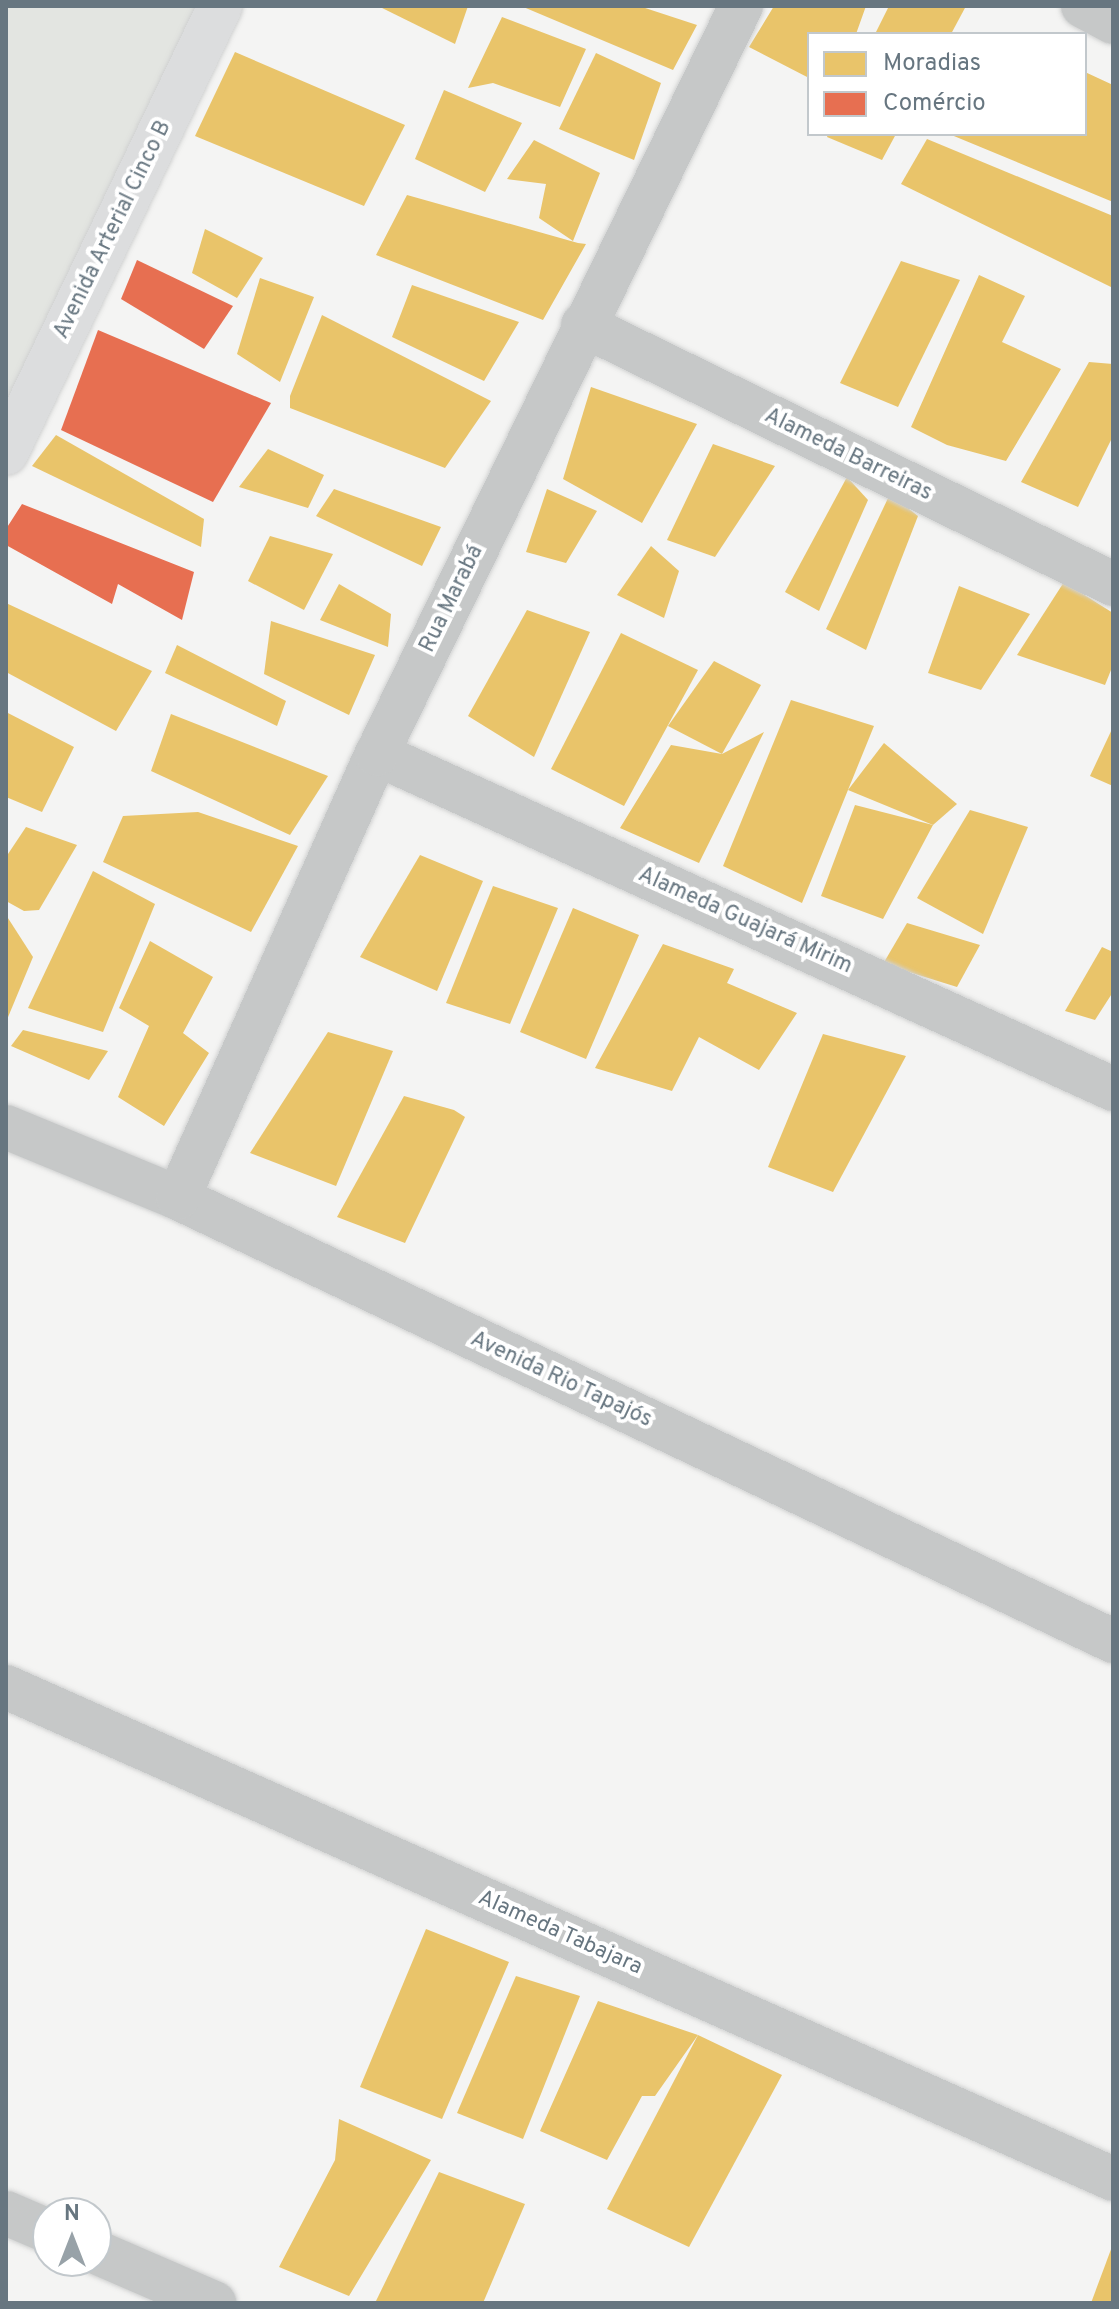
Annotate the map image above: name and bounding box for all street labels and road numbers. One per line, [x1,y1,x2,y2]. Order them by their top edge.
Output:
street label: Avenida Arterial Cinco B [48,116,178,344]
street label: Alameda Barreiras [760,403,936,507]
street label: Rua Marabá [415,541,489,657]
street label: Alameda Guajará Mirim [634,862,856,980]
street label: Avenida Rio Tapajós [466,1326,656,1434]
street label: Alameda Tabajara [473,1885,647,1981]

